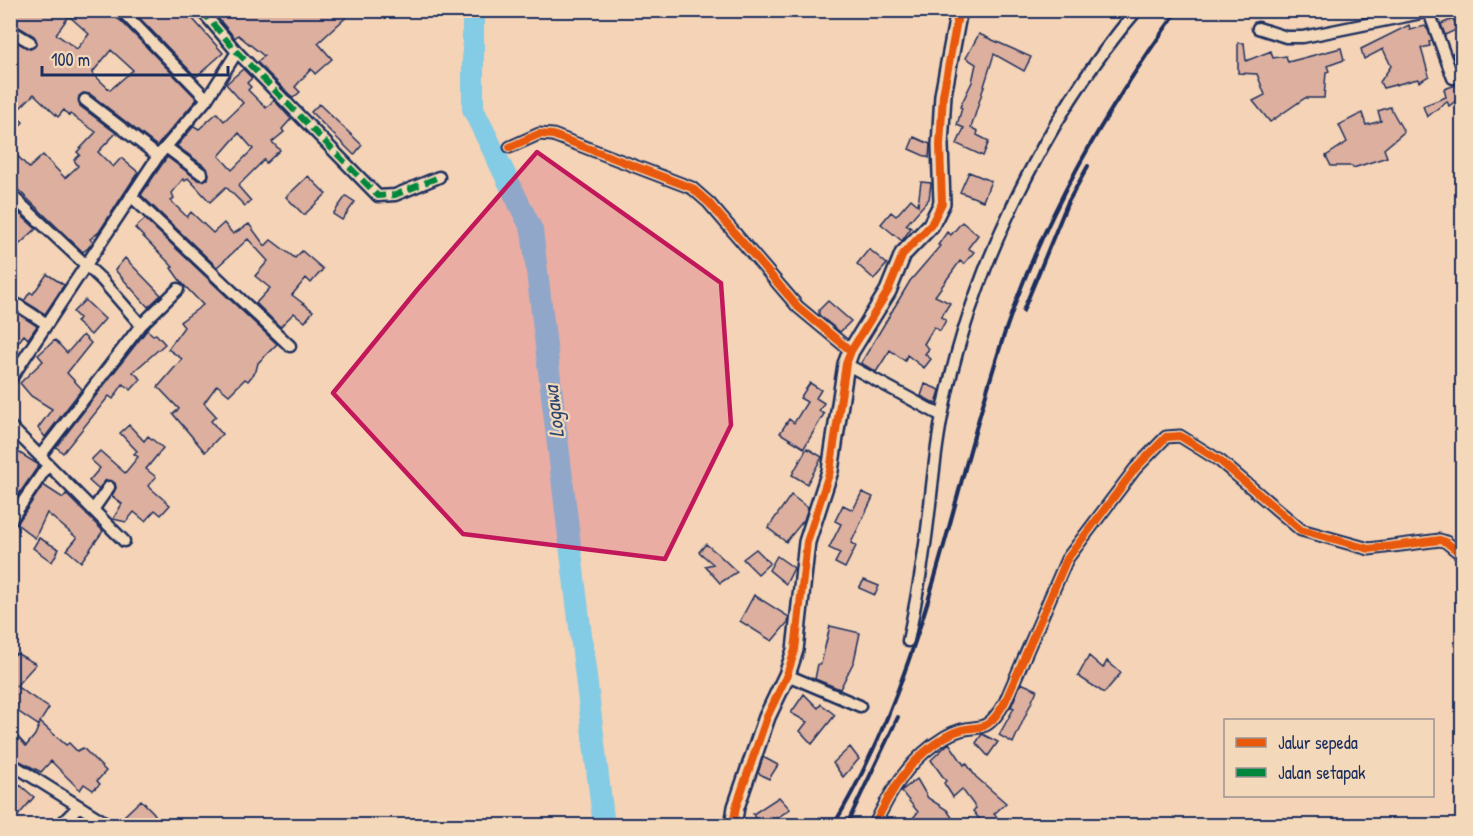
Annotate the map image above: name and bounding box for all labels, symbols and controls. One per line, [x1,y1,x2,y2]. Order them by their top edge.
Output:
scale bar [42,39,228,77]
text: 100 m [51,47,90,72]
water label: Logawa [536,382,571,440]
legend [1224,719,1434,797]
text: Jalur sepeda [1278,730,1358,755]
text: Jalan setapak [1278,760,1366,785]

